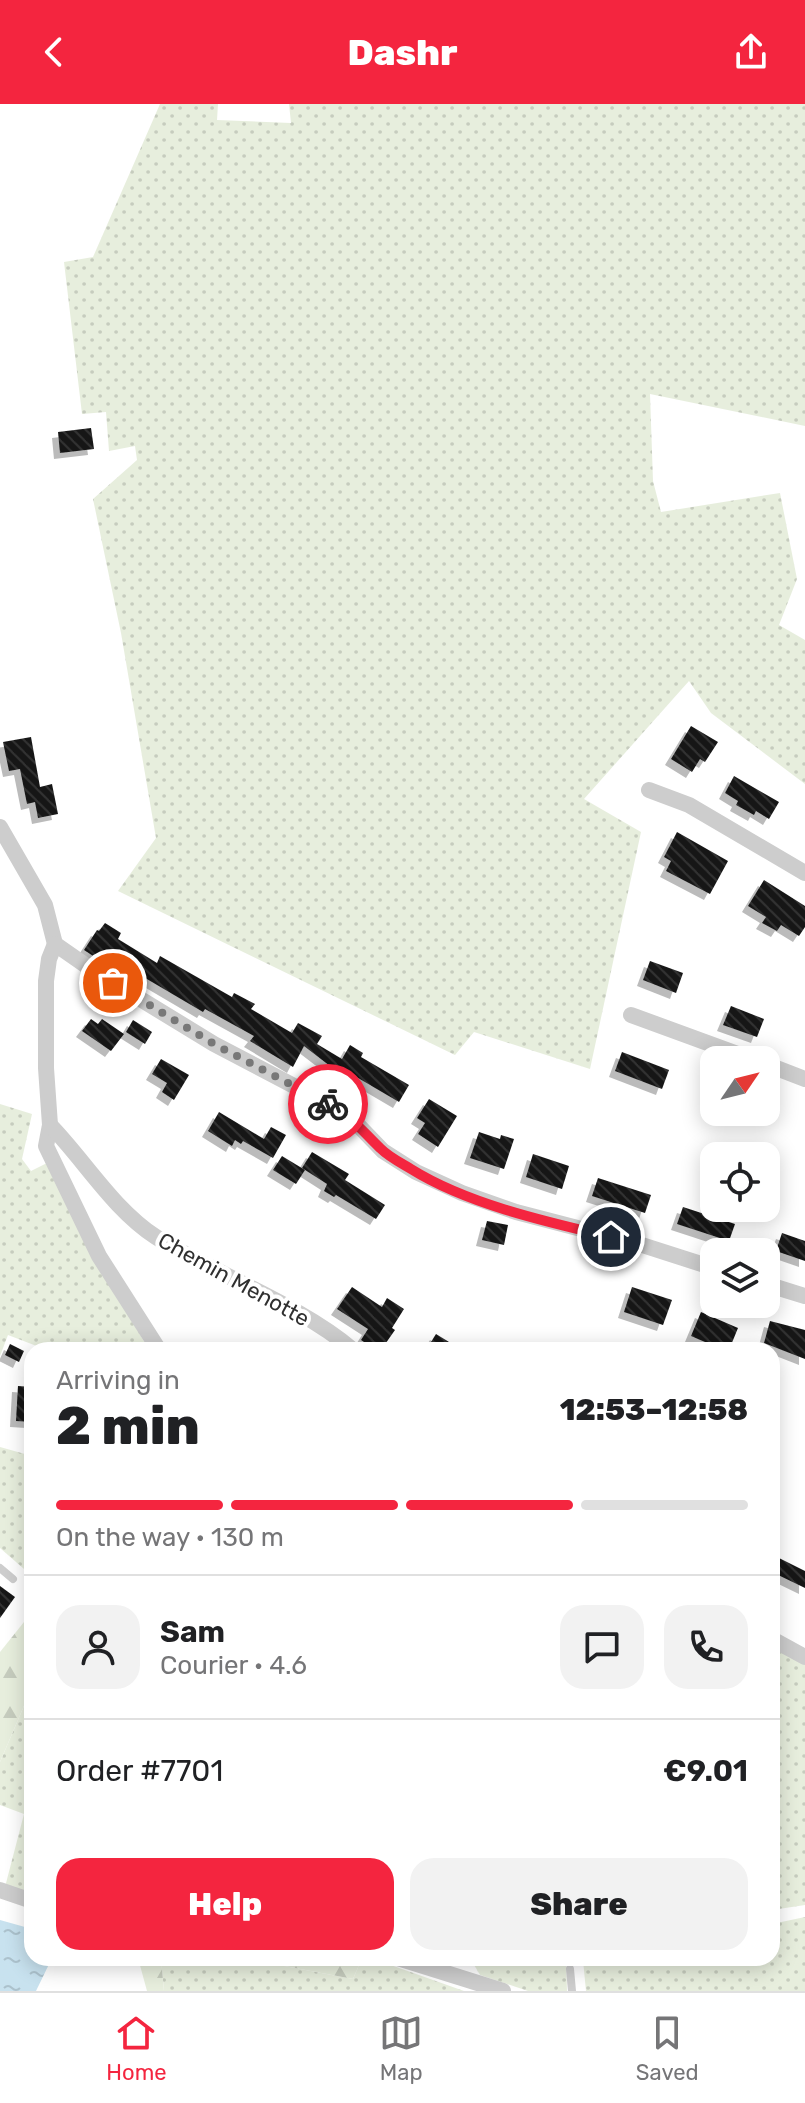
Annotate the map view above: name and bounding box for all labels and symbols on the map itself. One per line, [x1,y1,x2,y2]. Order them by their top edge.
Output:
pin [79,949,147,1017]
north arrow [700,1046,780,1126]
courier [288,1064,368,1144]
pin [577,1203,645,1271]
street label: Chemin Menotte [153,1227,314,1332]

